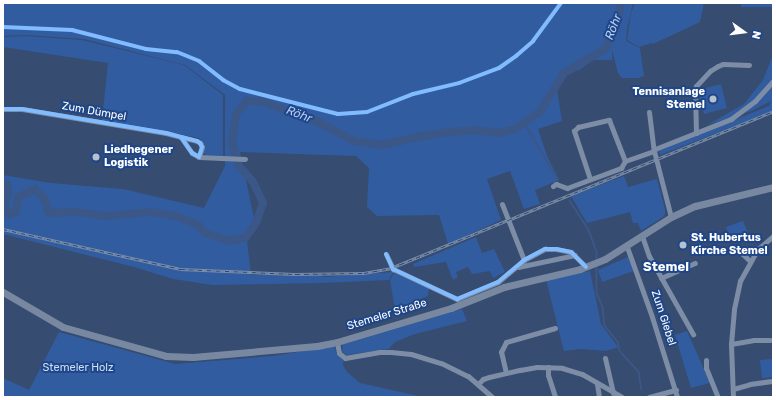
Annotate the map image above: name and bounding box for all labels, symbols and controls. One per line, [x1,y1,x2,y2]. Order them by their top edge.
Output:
water label: Röhr [603,12,625,42]
north arrow [724,12,764,52]
text: N [749,30,763,40]
place label: Tennisanlage Stemel [632,86,705,112]
marker: Tennisanlage Stemel [708,94,718,104]
street label: Zum Dümpel [61,100,127,124]
water label: Röhr [284,104,314,126]
place label: Liedhegener Logistik [104,144,173,170]
marker: Liedhegener Logistik [91,152,101,162]
place label: St. Hubertus Kirche Stemel [691,232,768,258]
marker: St. Hubertus Kirche Stemel [678,240,688,250]
district label: Stemel [643,259,689,275]
street label: Zum Giebel [648,289,678,347]
street label: Stemeler Straße [345,297,429,333]
park label: Stemeler Holz [42,361,114,375]

